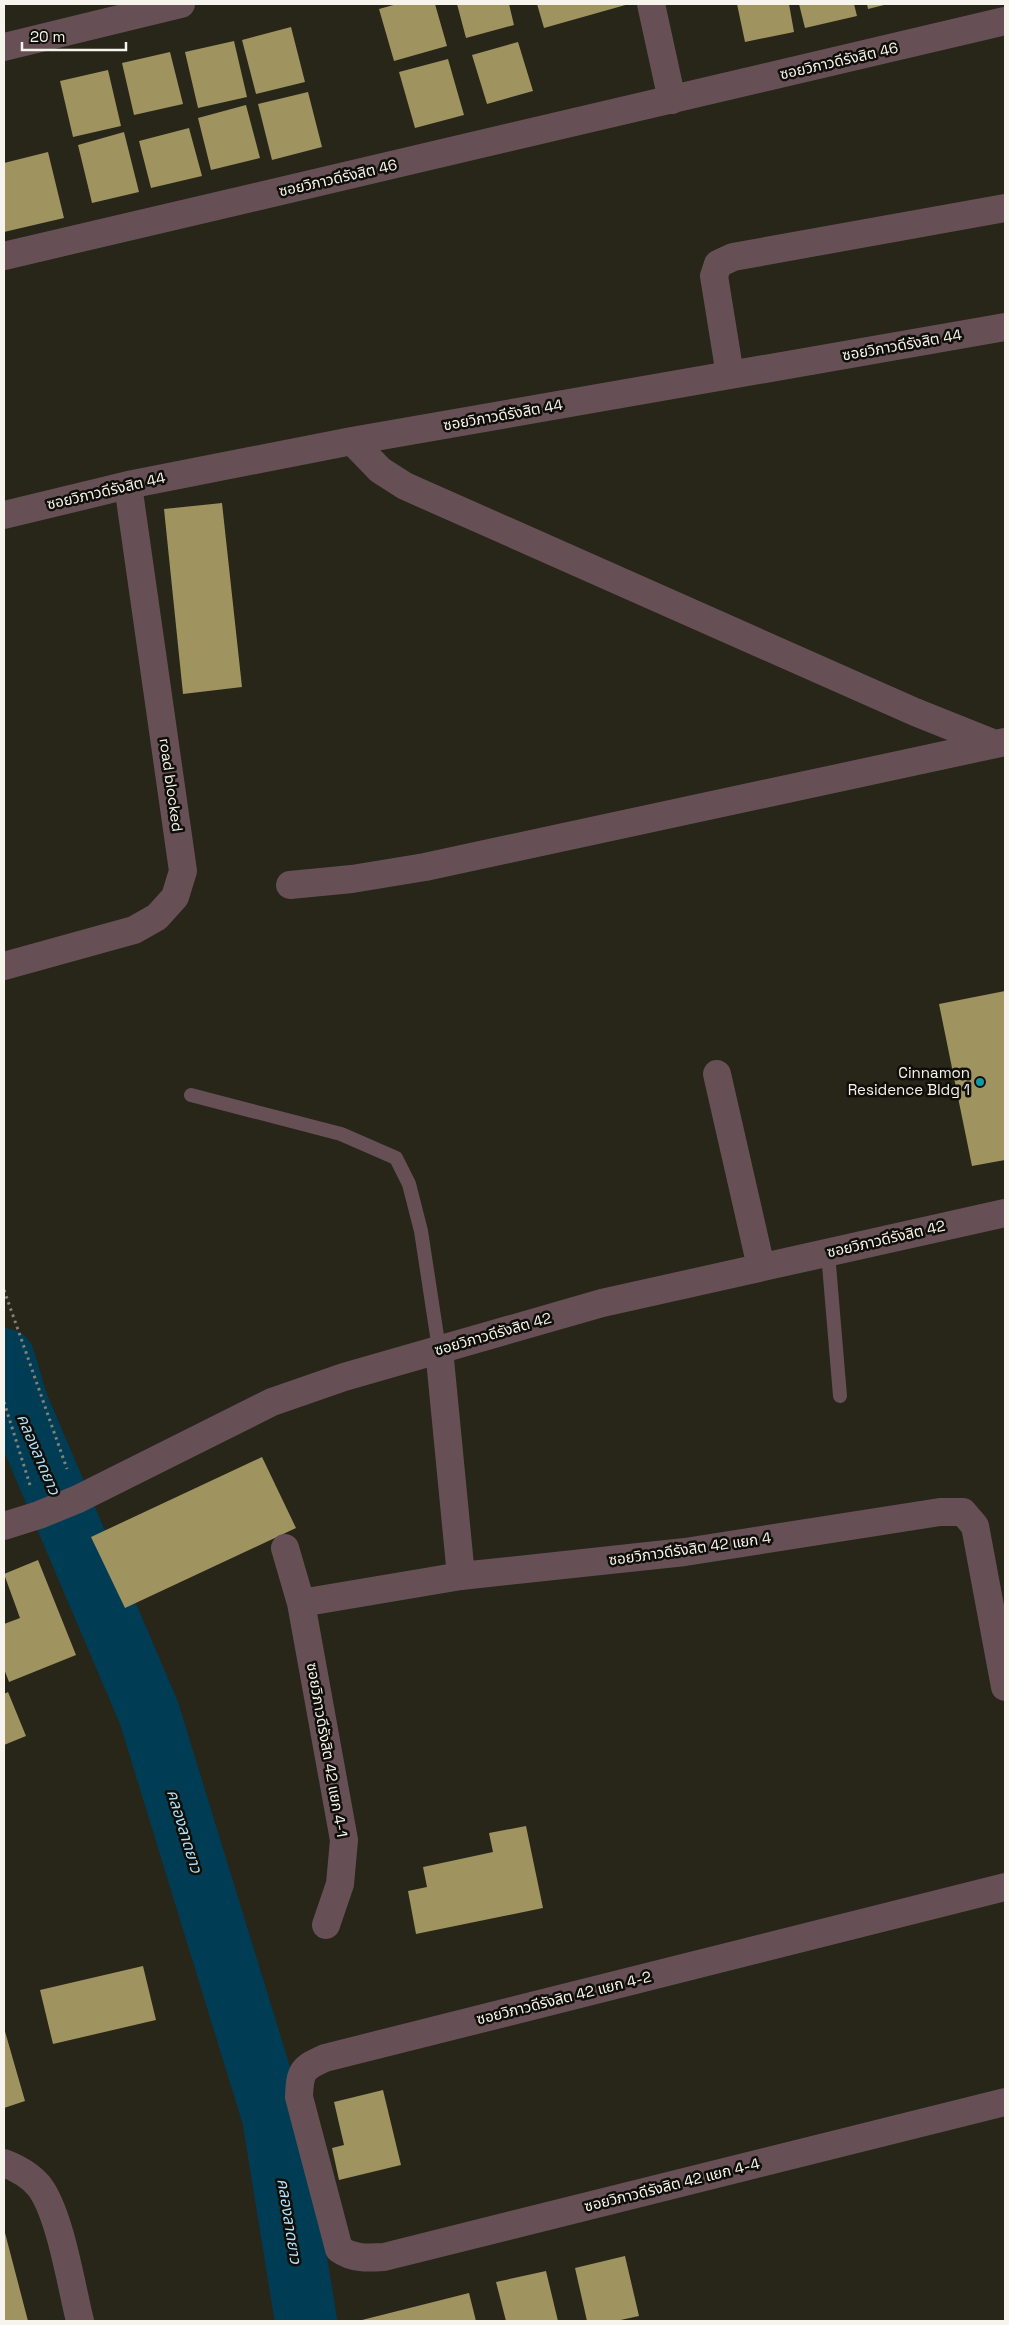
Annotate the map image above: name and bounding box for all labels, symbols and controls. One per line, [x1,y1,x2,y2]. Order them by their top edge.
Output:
scale bar [22,20,126,52]
text: 20 m [30,27,65,46]
street label: ซอยวิภาวดีรังสิต 46 [778,38,900,83]
street label: ซอยวิภาวดีรังสิต 46 [277,155,399,200]
street label: ซอยวิภาวดีรังสิต 44 [841,325,963,364]
street label: ซอยวิภาวดีรังสิต 44 [442,395,564,434]
street label: ซอยวิภาวดีรังสิต 44 [45,468,167,513]
street label: road blocked [156,737,187,833]
place label: Cinnamon Residence Bldg 1 [848,1063,970,1099]
marker: Cinnamon Residence Bldg 1 [974,1076,986,1088]
street label: ซอยวิภาวดีรังสิต 42 [825,1216,947,1261]
street label: ซอยวิภาวดีรังสิต 42 [432,1308,554,1359]
water label: คลองลาดยาว [12,1410,65,1499]
street label: ซอยวิภาวดีรังสิต 42 แยก 4 [607,1528,772,1569]
street label: ซอยวิภาวดีรังสิต 42 แยก 4-1 [303,1661,352,1839]
water label: คลองลาดยาว [162,1787,207,1876]
street label: ซอยวิภาวดีรังสิต 42 แยก 4-2 [474,1967,653,2028]
street label: ซอยวิภาวดีรังสิต 42 แยก 4-4 [582,2154,762,2216]
water label: คลองลาดยาว [272,2177,307,2266]

